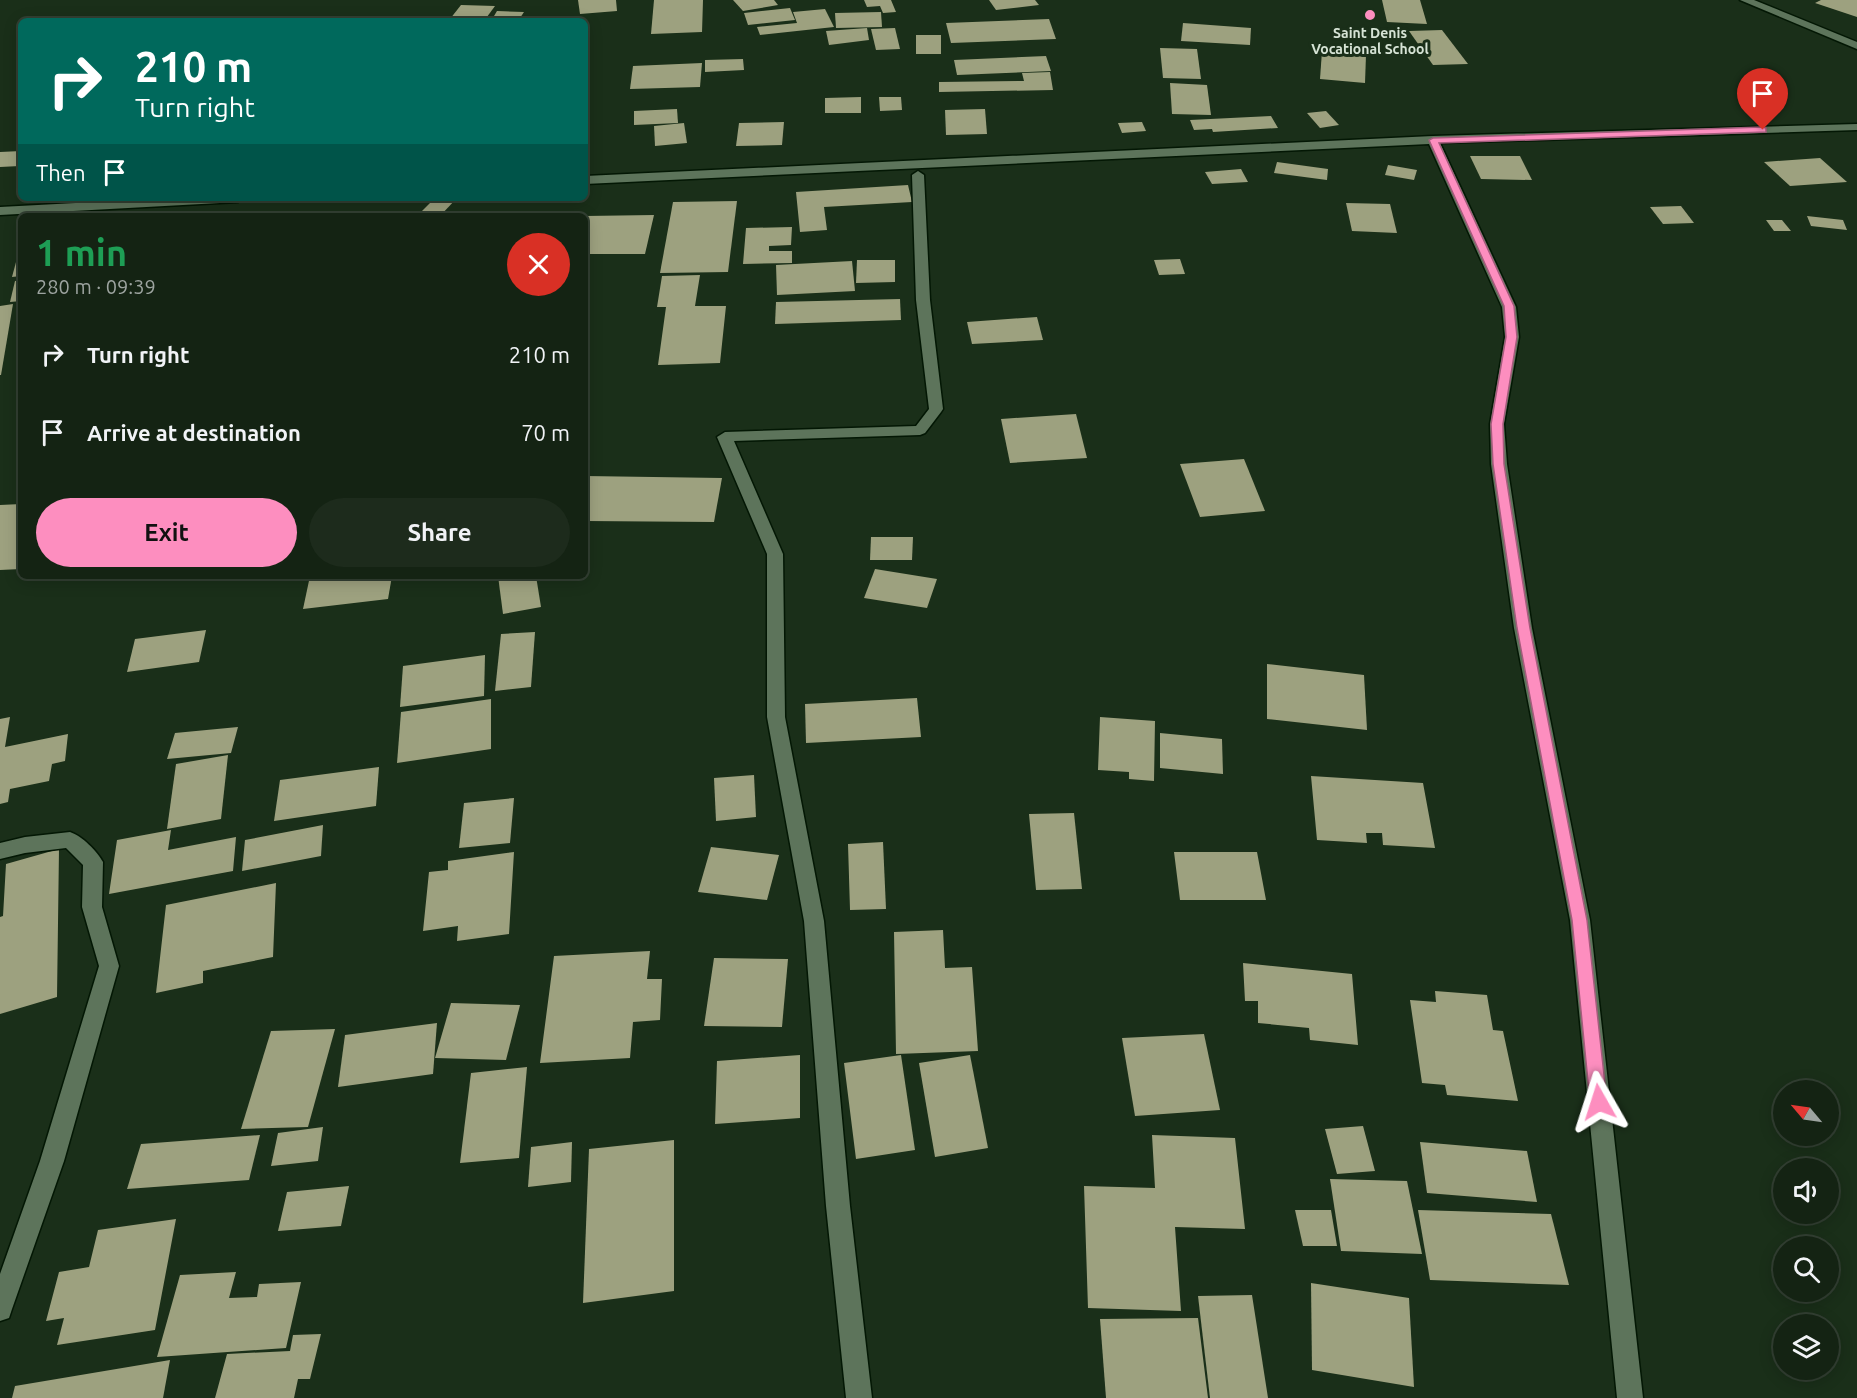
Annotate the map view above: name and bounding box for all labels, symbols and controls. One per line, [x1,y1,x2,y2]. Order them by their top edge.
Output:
marker: Saint Denis Vocational School [1363,8,1377,22]
place label: Saint Denis Vocational School [1311,25,1429,57]
icon: right [36,42,114,120]
text: 210 m [135,43,252,90]
pin [1737,68,1788,130]
icon: arrive [1746,77,1779,110]
text: Turn right [135,92,255,122]
icon: arrive [98,156,131,189]
text: Then [36,160,86,185]
text: 1 min [36,232,127,273]
button: close [507,233,570,296]
text: 280 m · 09:39 [36,275,156,298]
icon: right [36,338,69,371]
text: Turn right [87,342,189,367]
text: 210 m [509,342,570,367]
icon: arrive [36,416,69,449]
text: Arrive at destination [87,420,301,445]
text: 70 m [521,420,570,445]
button: Exit [36,498,297,567]
button: Share [309,498,570,567]
position arrow [1567,1070,1631,1134]
north arrow [1773,1080,1839,1146]
map controls [1773,1080,1839,1380]
button: sound [1773,1158,1839,1224]
button: search [1773,1236,1839,1302]
button: layers [1773,1314,1839,1380]

